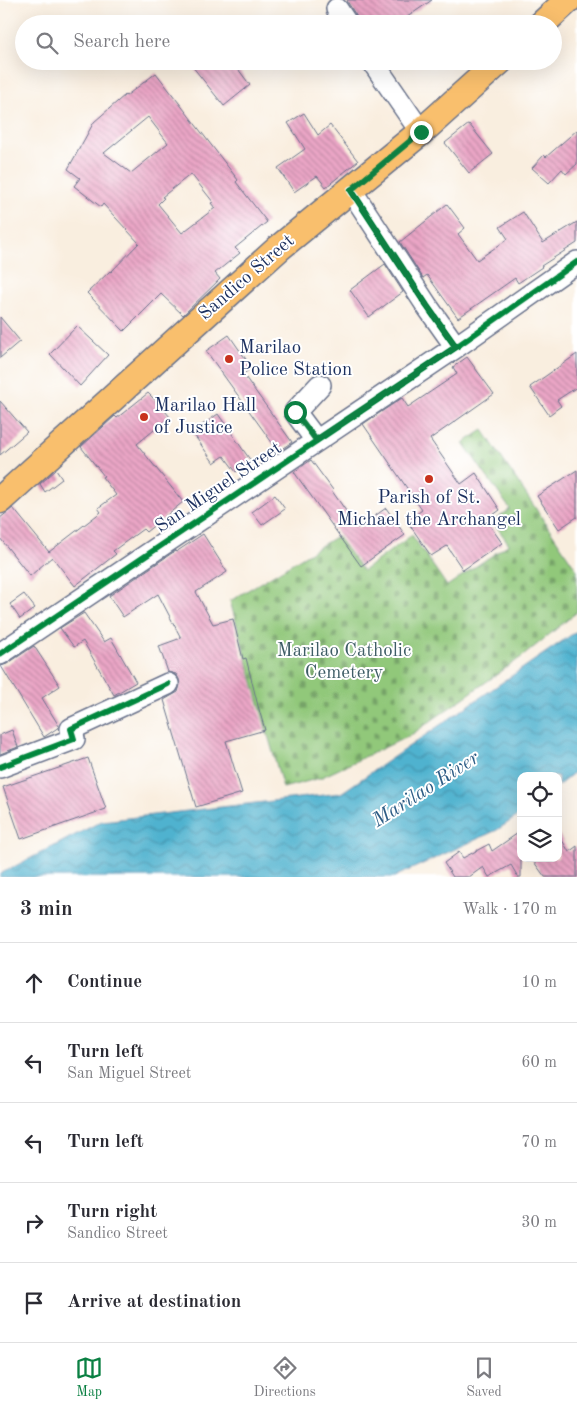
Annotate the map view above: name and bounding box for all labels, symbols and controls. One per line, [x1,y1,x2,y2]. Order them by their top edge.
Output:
search box [15,15,562,70]
icon: search [33,29,61,57]
text: Search here [73,33,170,52]
route end [410,121,433,144]
street label: Sandico Street [196,232,298,324]
place label: Marilao Police Station [239,339,352,380]
marker: Marilao Police Station [223,353,235,365]
place label: Marilao Hall of Justice [154,397,256,438]
route start [284,401,307,424]
marker: Marilao Hall of Justice [138,411,150,423]
street label: San Miguel Street [152,439,286,537]
marker: Parish of St. Michael the Archangel [423,473,435,485]
place label: Parish of St. Michael the Archangel [337,489,521,530]
park label: Marilao Catholic Cemetery [277,642,411,683]
water label: Marilao River [368,748,483,832]
map controls [517,772,562,862]
button: locate [517,772,562,817]
button: layers [517,817,562,862]
text: 3 min [20,899,73,920]
text: Walk · 170 m [462,902,557,918]
icon: ahead [20,969,48,997]
text: Continue [67,973,142,992]
text: 10 m [521,975,557,991]
text: Turn left [67,1043,144,1062]
icon: left [20,1049,48,1077]
text: 60 m [521,1055,557,1071]
text: San Miguel Street [67,1066,191,1082]
icon: left [20,1129,48,1157]
text: Turn left [67,1133,144,1152]
text: 70 m [521,1135,557,1151]
text: Turn right [67,1203,157,1222]
icon: right [20,1209,48,1237]
text: 30 m [521,1215,557,1231]
text: Sandico Street [67,1226,168,1242]
icon: arrive [20,1289,48,1317]
text: Arrive at destination [67,1293,241,1312]
tab: Map [75,1354,103,1401]
tab: Directions [254,1354,316,1401]
tab: Saved [466,1354,502,1401]

